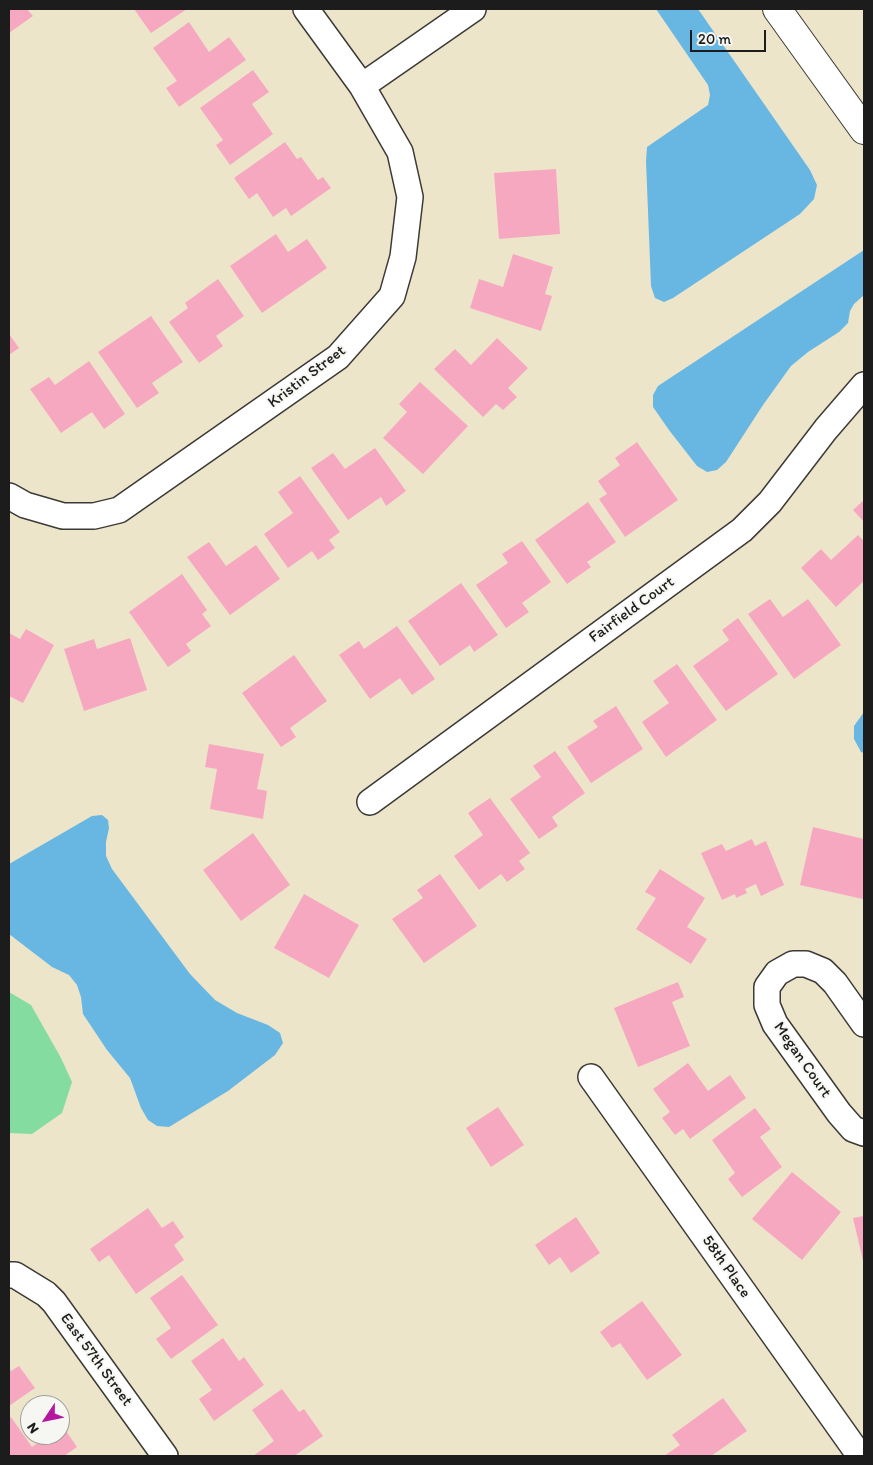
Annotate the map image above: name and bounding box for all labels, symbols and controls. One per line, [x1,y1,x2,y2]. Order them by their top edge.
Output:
scale bar [693,20,769,52]
text: 20 m [698,30,731,48]
street label: Kristin Street [264,341,350,413]
street label: Fairfield Court [586,573,678,647]
street label: Megan Court [769,1018,835,1102]
street label: 58th Place [698,1232,754,1302]
street label: East 57th Street [56,1310,136,1410]
north arrow [20,1395,70,1445]
text: N [23,1419,43,1437]

